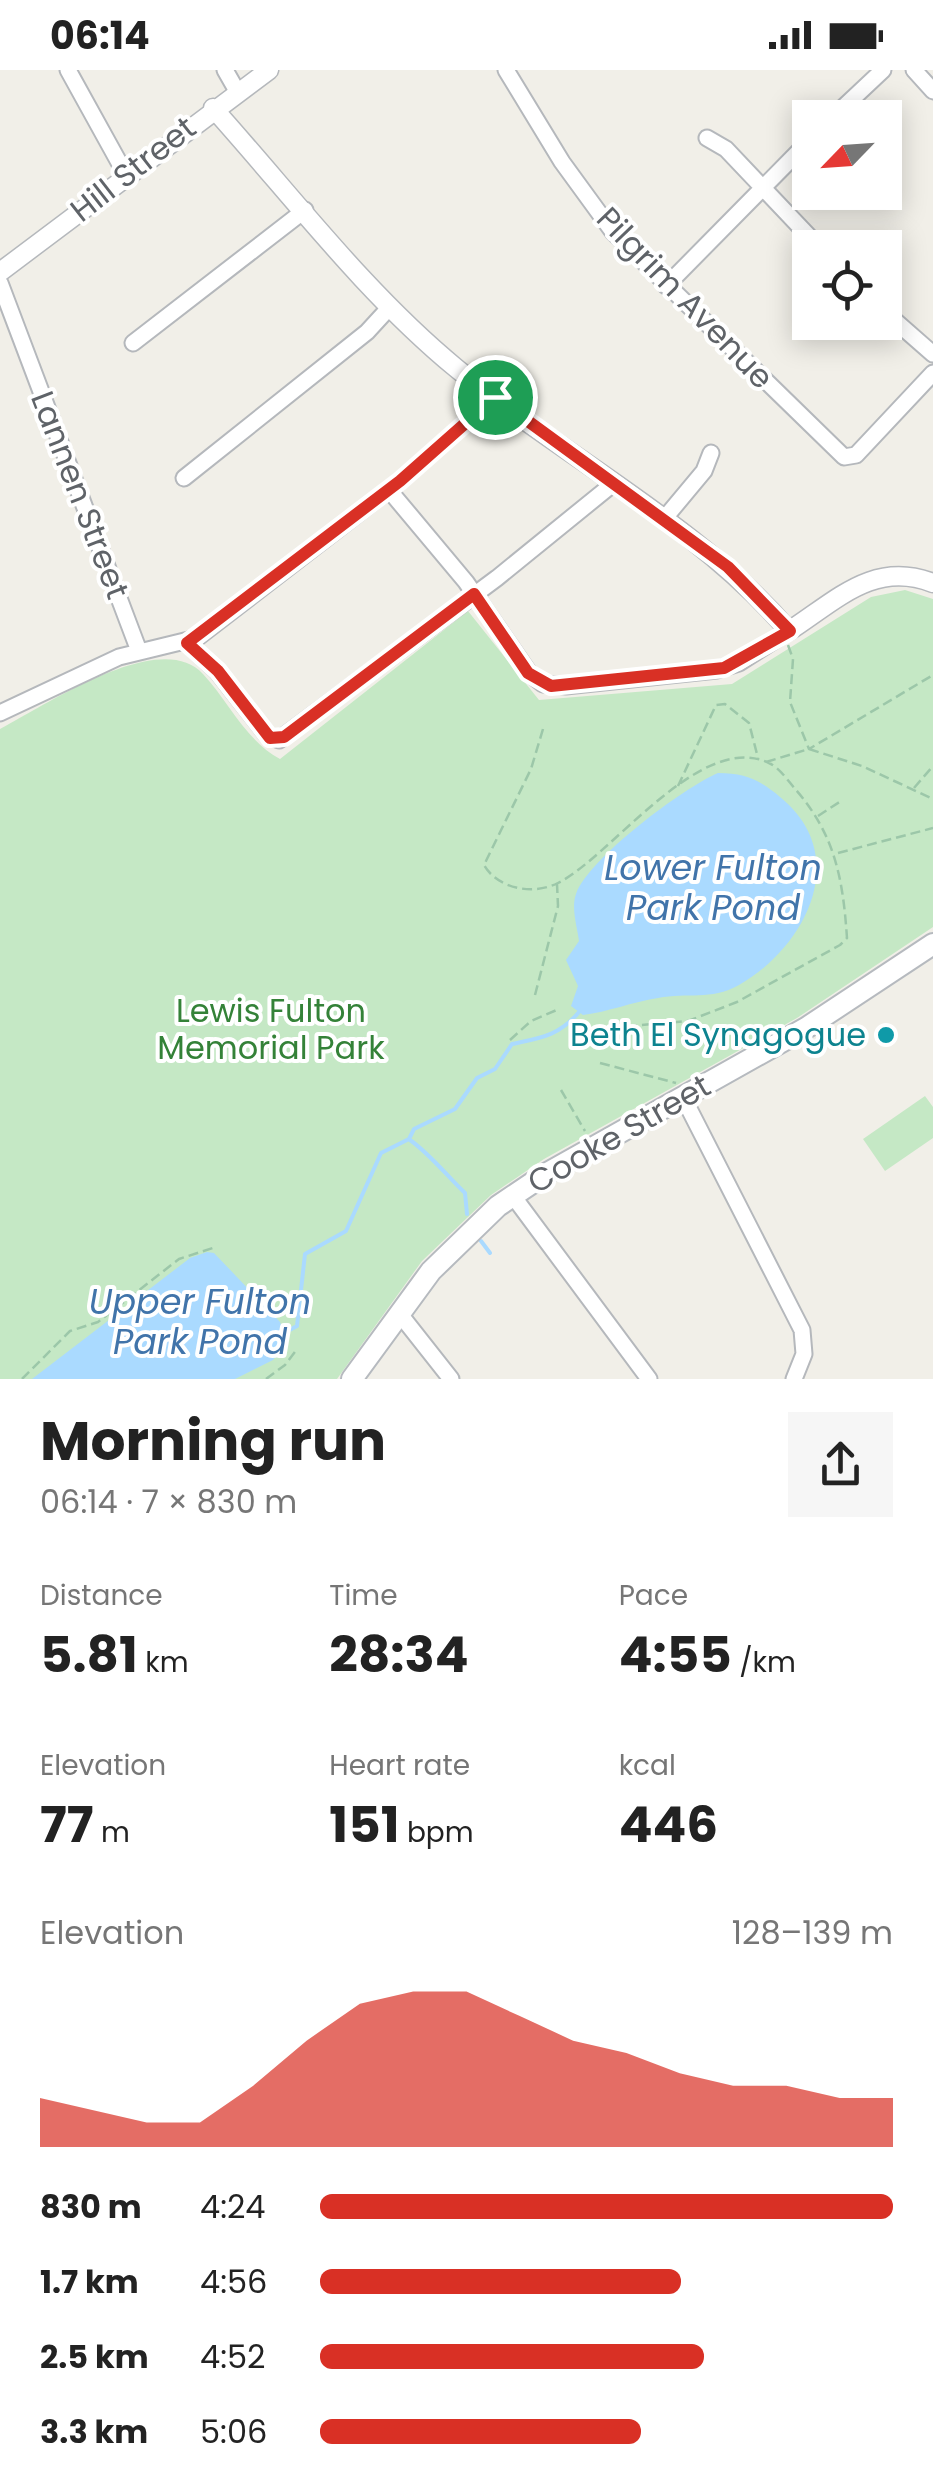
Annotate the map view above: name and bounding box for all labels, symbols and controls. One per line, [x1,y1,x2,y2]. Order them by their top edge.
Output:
text: 06:14 [50,9,150,62]
north arrow [792,100,902,210]
map controls [792,100,902,340]
street label: Hill Street [61,105,205,232]
street label: Pilgrim Avenue [587,197,784,399]
button: locate [792,230,902,340]
pin [453,355,538,440]
icon: arrive [468,370,523,425]
street label: Lannen Street [20,385,141,605]
water label: Lower Fulton Park Pond [604,843,822,932]
park label: Lewis Fulton Memorial Park [157,988,385,1070]
place label: Beth El Synagogue [570,1012,866,1057]
marker: Beth El Synagogue [875,1024,897,1046]
street label: Cooke Street [519,1063,718,1204]
water label: Upper Fulton Park Pond [89,1277,311,1366]
text: Morning run [40,1402,386,1479]
button: share [788,1412,893,1517]
text: 06:14 · 7 × 830 m [40,1479,297,1524]
text: Distance [40,1576,163,1615]
text: Time [329,1576,398,1615]
text: Pace [619,1576,688,1615]
text: 5.81 [40,1619,138,1690]
text: 28:34 [329,1619,469,1690]
text: 4:55 [619,1619,732,1690]
text: km [138,1643,189,1682]
text: /km [732,1643,796,1682]
text: Elevation [40,1746,166,1785]
text: Heart rate [329,1746,470,1785]
text: kcal [619,1746,676,1785]
text: 77 [40,1789,94,1860]
text: 151 [329,1789,399,1860]
text: 446 [619,1789,718,1860]
text: m [94,1813,130,1852]
text: bpm [399,1813,474,1852]
text: Elevation [40,1910,184,1955]
text: 128–139 m [732,1910,893,1955]
text: 830 m [40,2184,142,2229]
text: 4:24 [200,2184,265,2229]
text: 1.7 km [40,2259,139,2304]
text: 4:56 [200,2259,267,2304]
text: 2.5 km [40,2334,149,2379]
text: 4:52 [200,2334,265,2379]
text: 3.3 km [40,2409,148,2454]
text: 5:06 [200,2409,267,2454]

